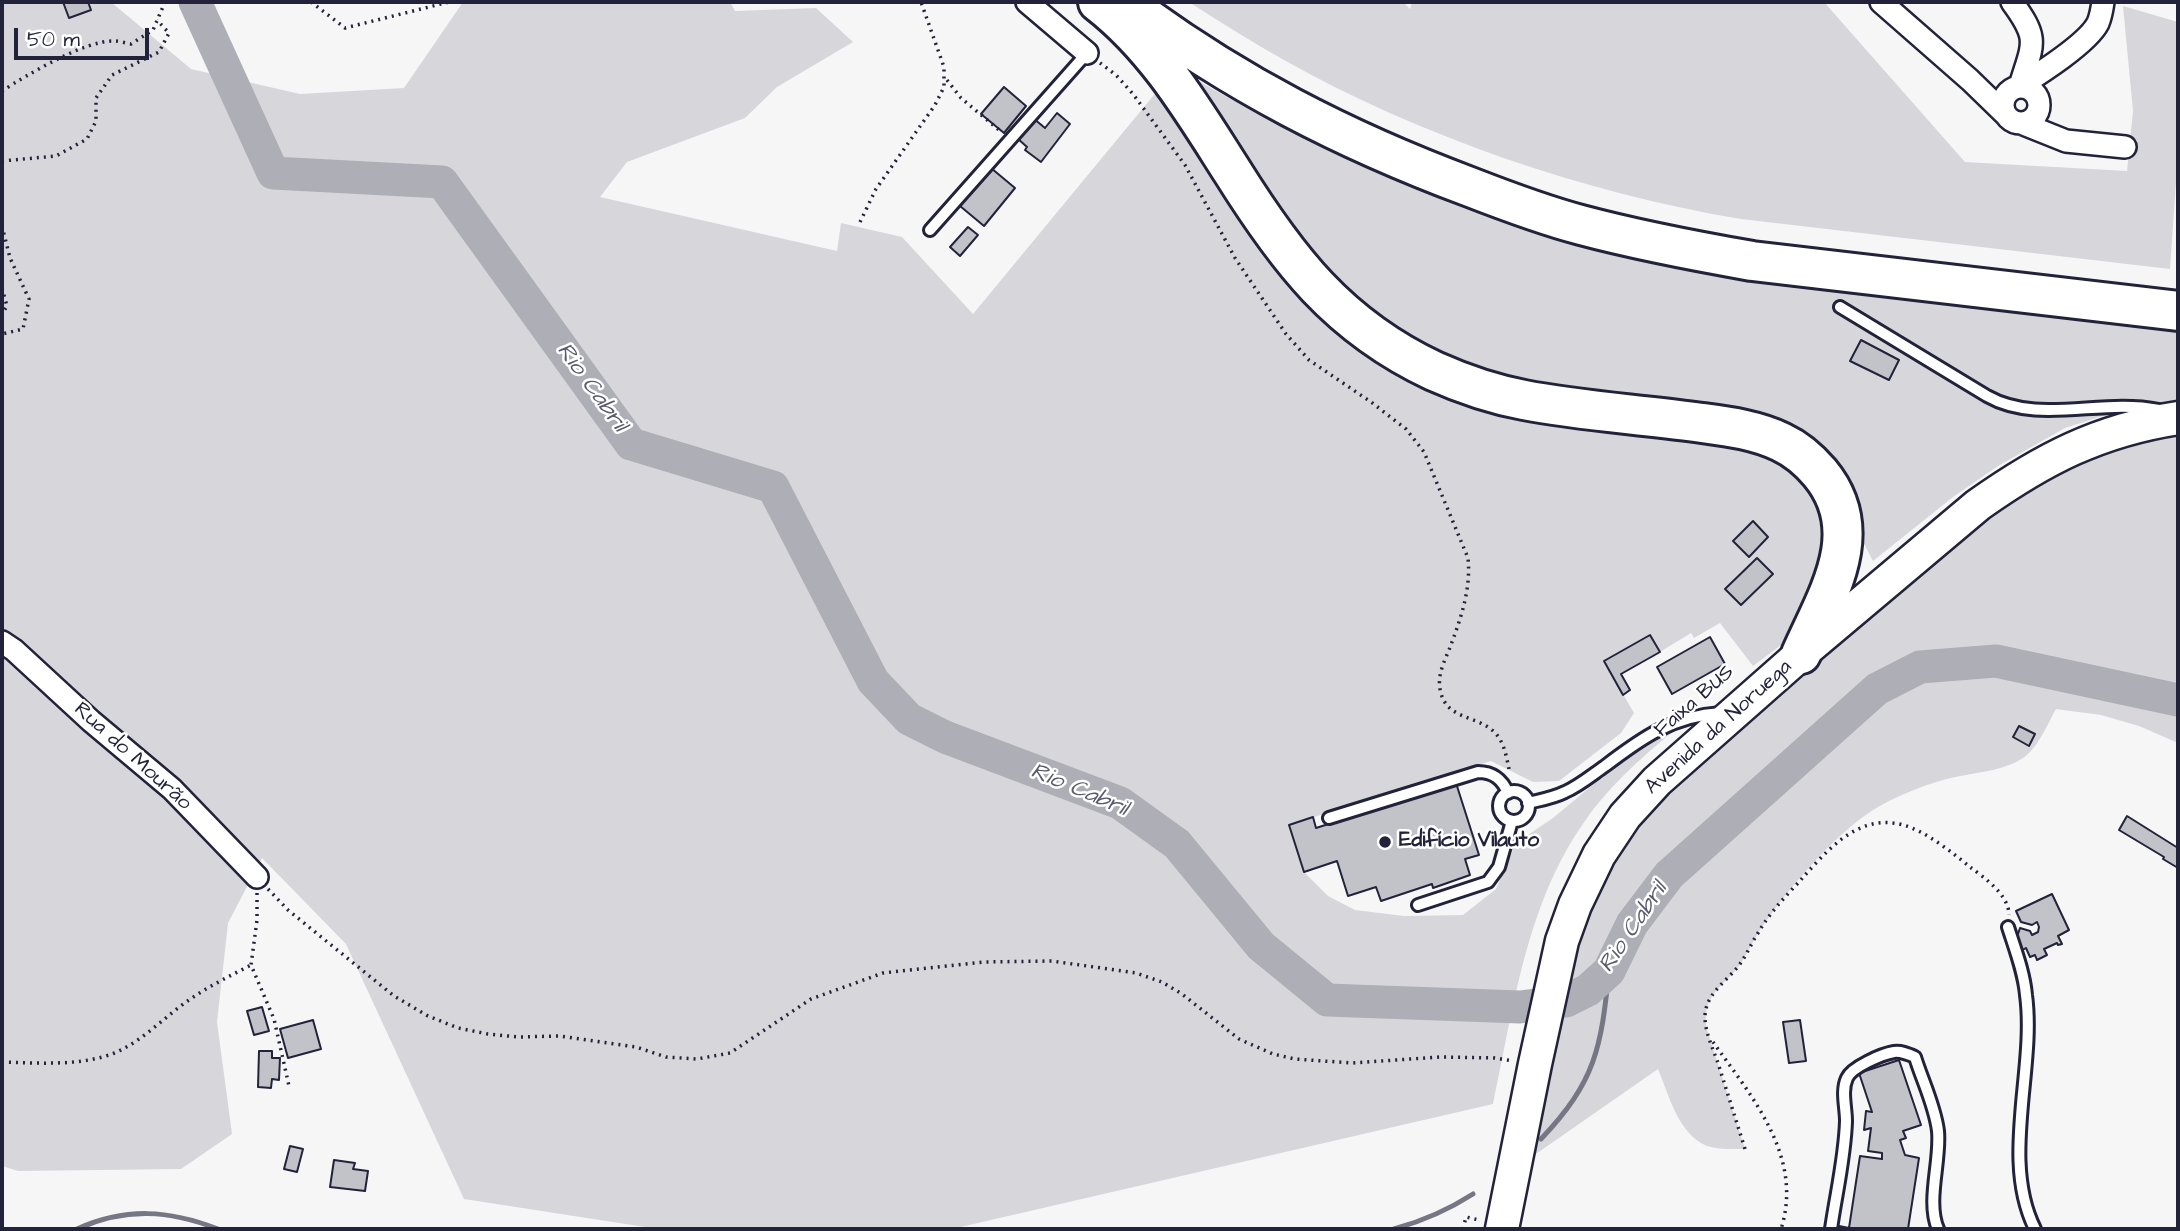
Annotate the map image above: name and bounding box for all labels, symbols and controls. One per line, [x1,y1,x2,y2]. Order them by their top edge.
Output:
scale bar [18,14,152,58]
text: 50 m [27,25,80,54]
water label: Rio Cabril [550,338,632,438]
street label: Avenida da Noruega [1640,655,1798,801]
street label: Faixa BUS [1650,660,1740,744]
street label: Rua do Mourão [68,698,196,816]
water label: Rio Cabril [1026,758,1132,824]
place label: Edifício Vilauto [1399,829,1539,855]
marker: Edifício Vilauto [1377,834,1393,850]
water label: Rio Cabril [1594,878,1674,978]

